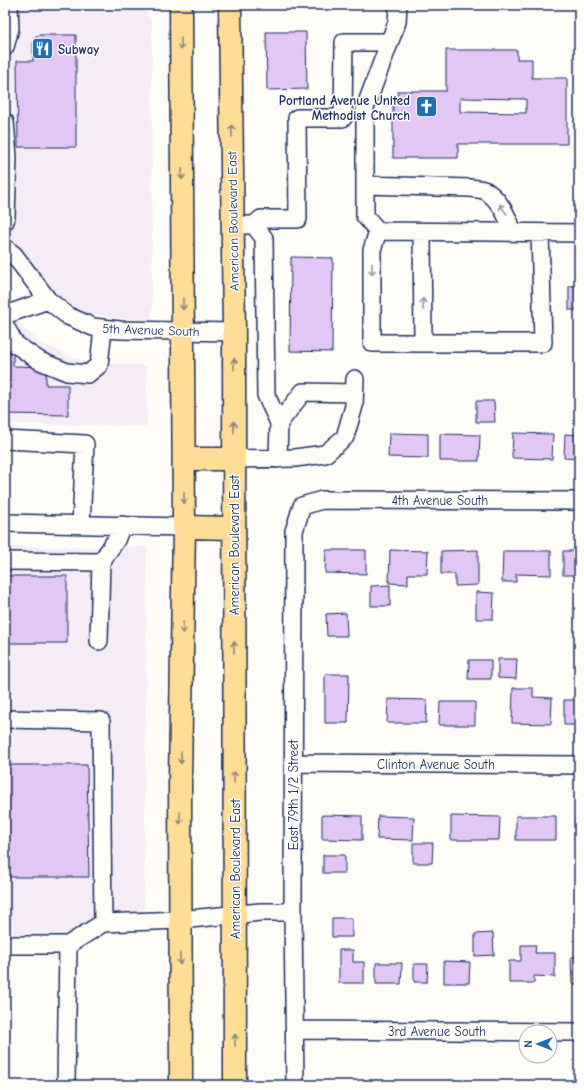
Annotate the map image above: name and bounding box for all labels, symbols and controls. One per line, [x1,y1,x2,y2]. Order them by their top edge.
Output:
restaurant icon: Subway [30,36,56,62]
one-way arrow [177,37,185,50]
place label: Subway [58,42,99,57]
place label: Portland Avenue United Methodist Church [279,93,410,123]
church icon: Portland Avenue United Methodist Church [413,94,439,120]
one-way arrow [228,125,236,138]
street label: American Boulevard East [224,150,242,291]
one-way arrow [178,167,186,180]
one-way arrow [498,204,507,215]
one-way arrow [368,262,376,275]
one-way arrow [179,297,187,310]
one-way arrow [419,298,427,311]
street label: 5th Avenue South [102,321,200,339]
one-way arrow [230,358,238,371]
one-way arrow [230,421,238,434]
street label: American Boulevard East [227,474,242,615]
one-way arrow [180,491,188,504]
street label: 4th Avenue South [392,493,488,508]
one-way arrow [179,621,187,634]
one-way arrow [230,641,238,654]
street label: East 79th 1/2 Street [286,738,301,850]
one-way arrow [177,751,185,764]
street label: Clinton Avenue South [377,757,495,772]
one-way arrow [230,771,238,784]
street label: American Boulevard East [228,798,243,939]
one-way arrow [176,811,184,824]
one-way arrow [176,952,184,965]
street label: 3rd Avenue South [388,1024,486,1039]
north arrow [518,1024,558,1064]
one-way arrow [231,1034,239,1047]
text: N [522,1040,535,1048]

